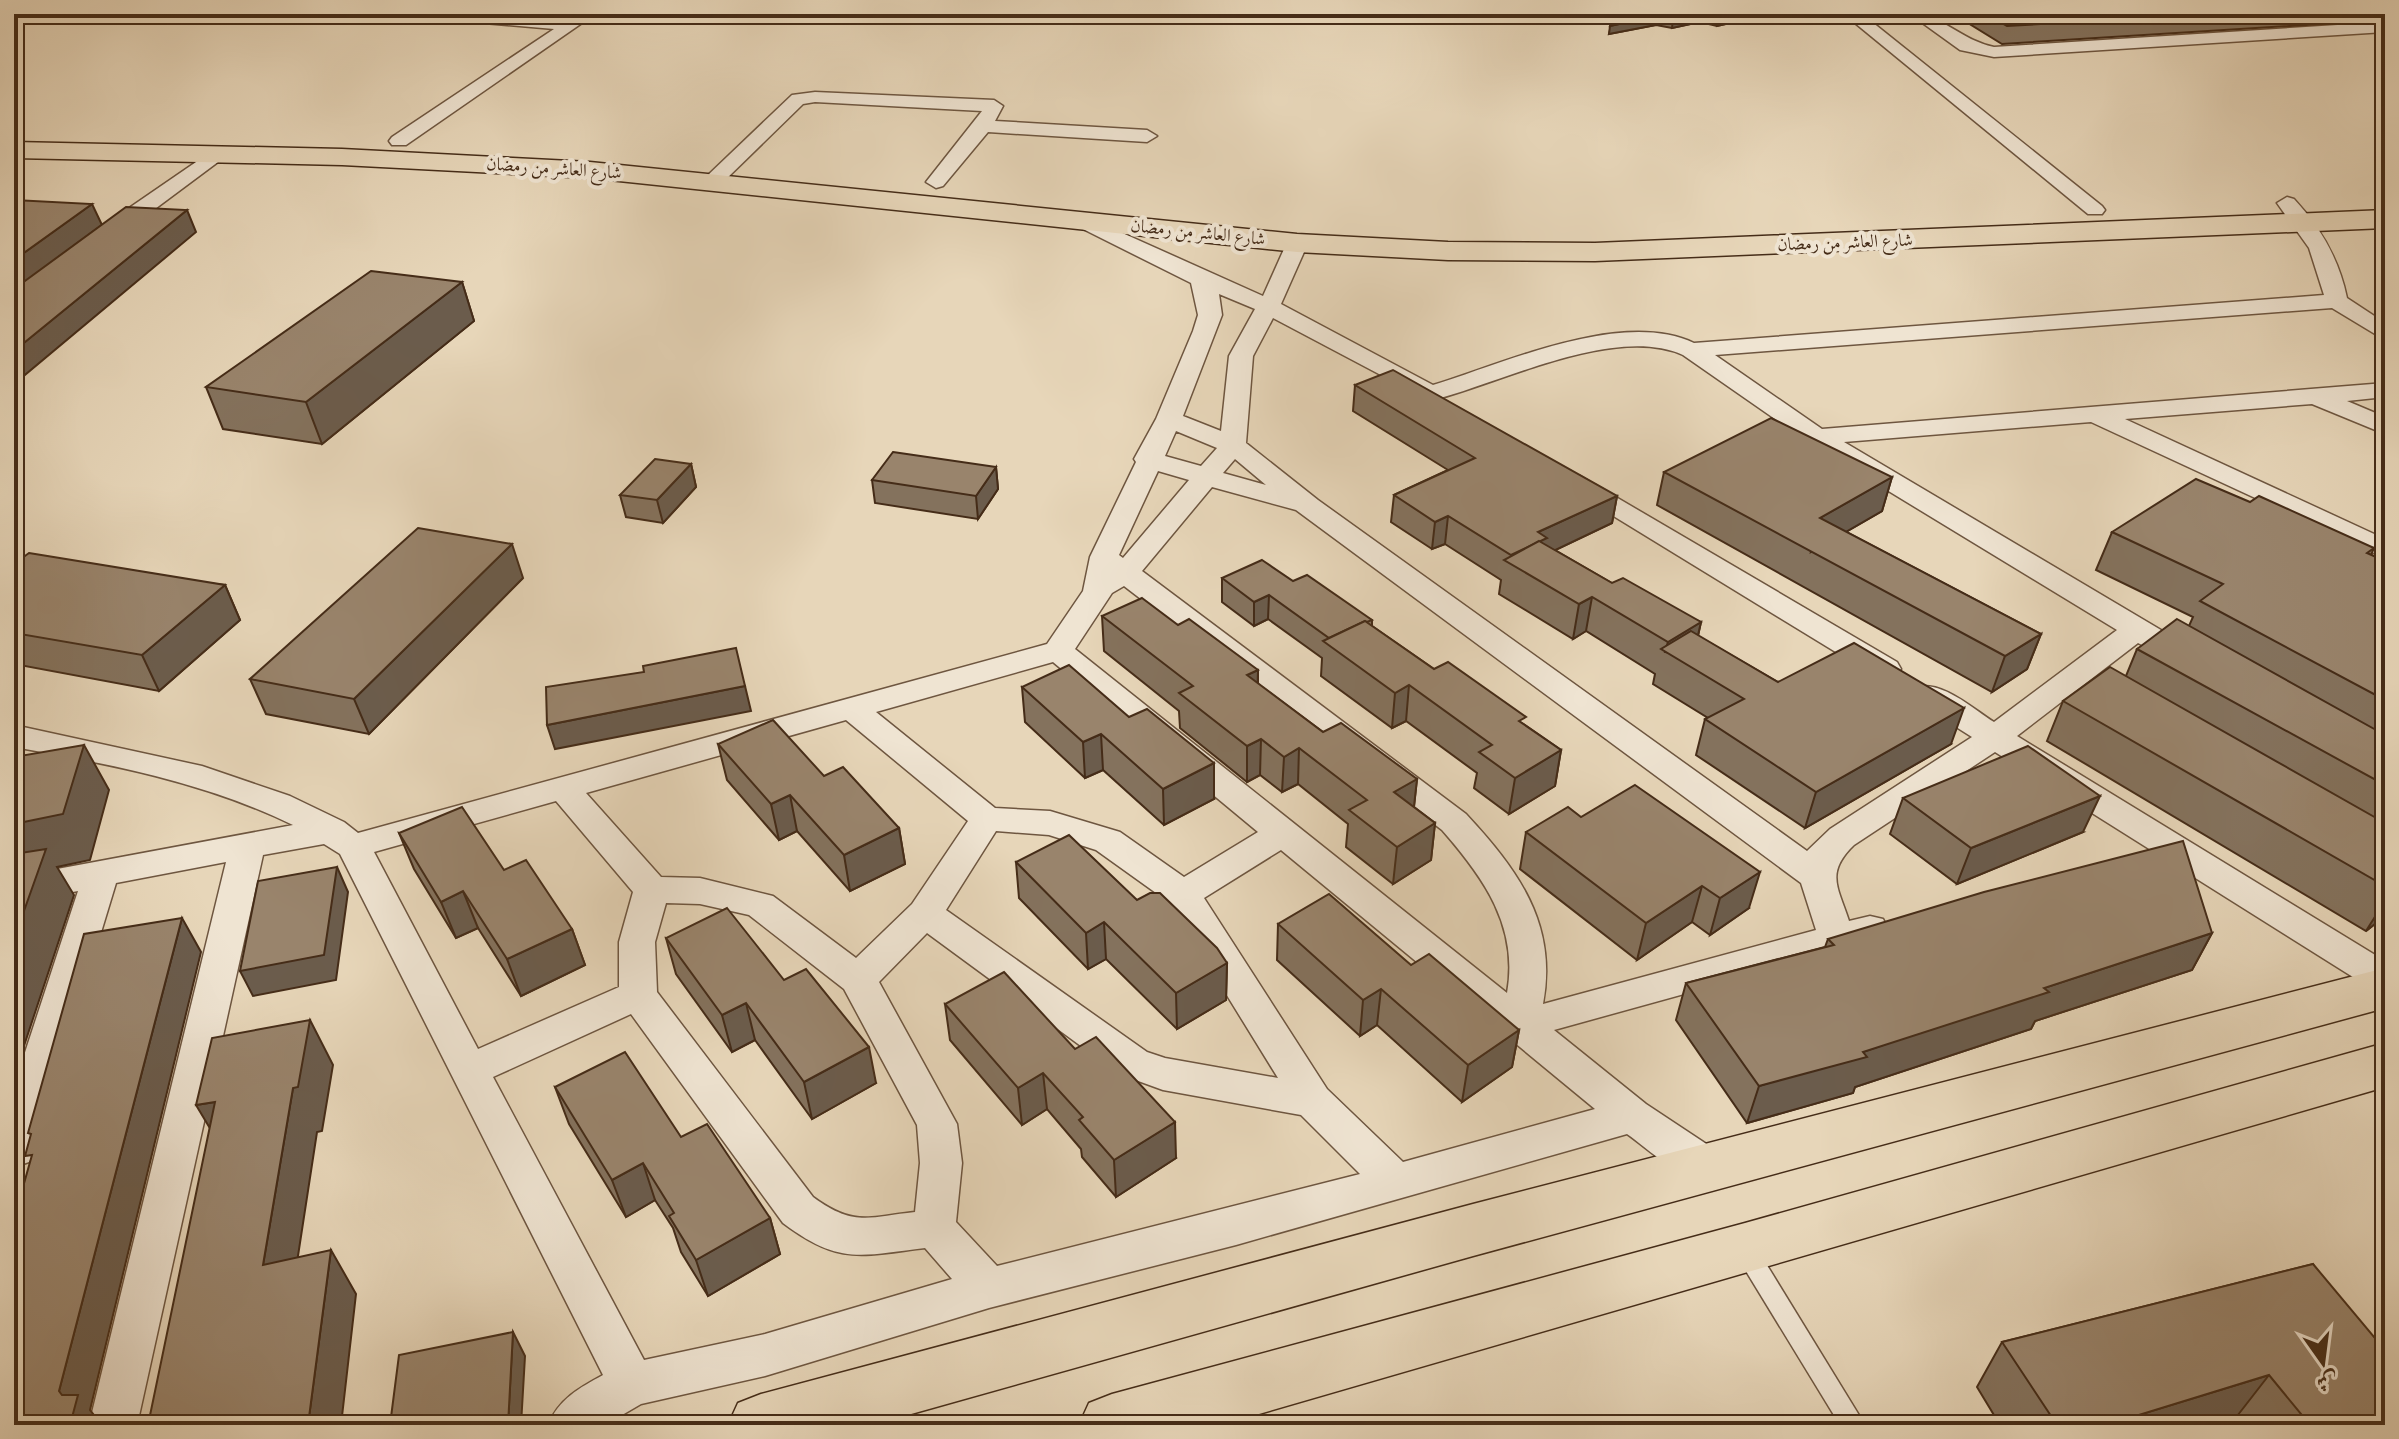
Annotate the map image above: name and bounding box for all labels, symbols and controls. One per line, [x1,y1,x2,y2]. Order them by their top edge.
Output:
street label: شارع العاشر من رمضان [485,151,622,188]
street label: شارع العاشر من رمضان [1129,213,1267,254]
street label: شارع العاشر من رمضان [1777,228,1913,259]
north arrow [2283,1323,2363,1403]
text: ش [2313,1364,2342,1399]

